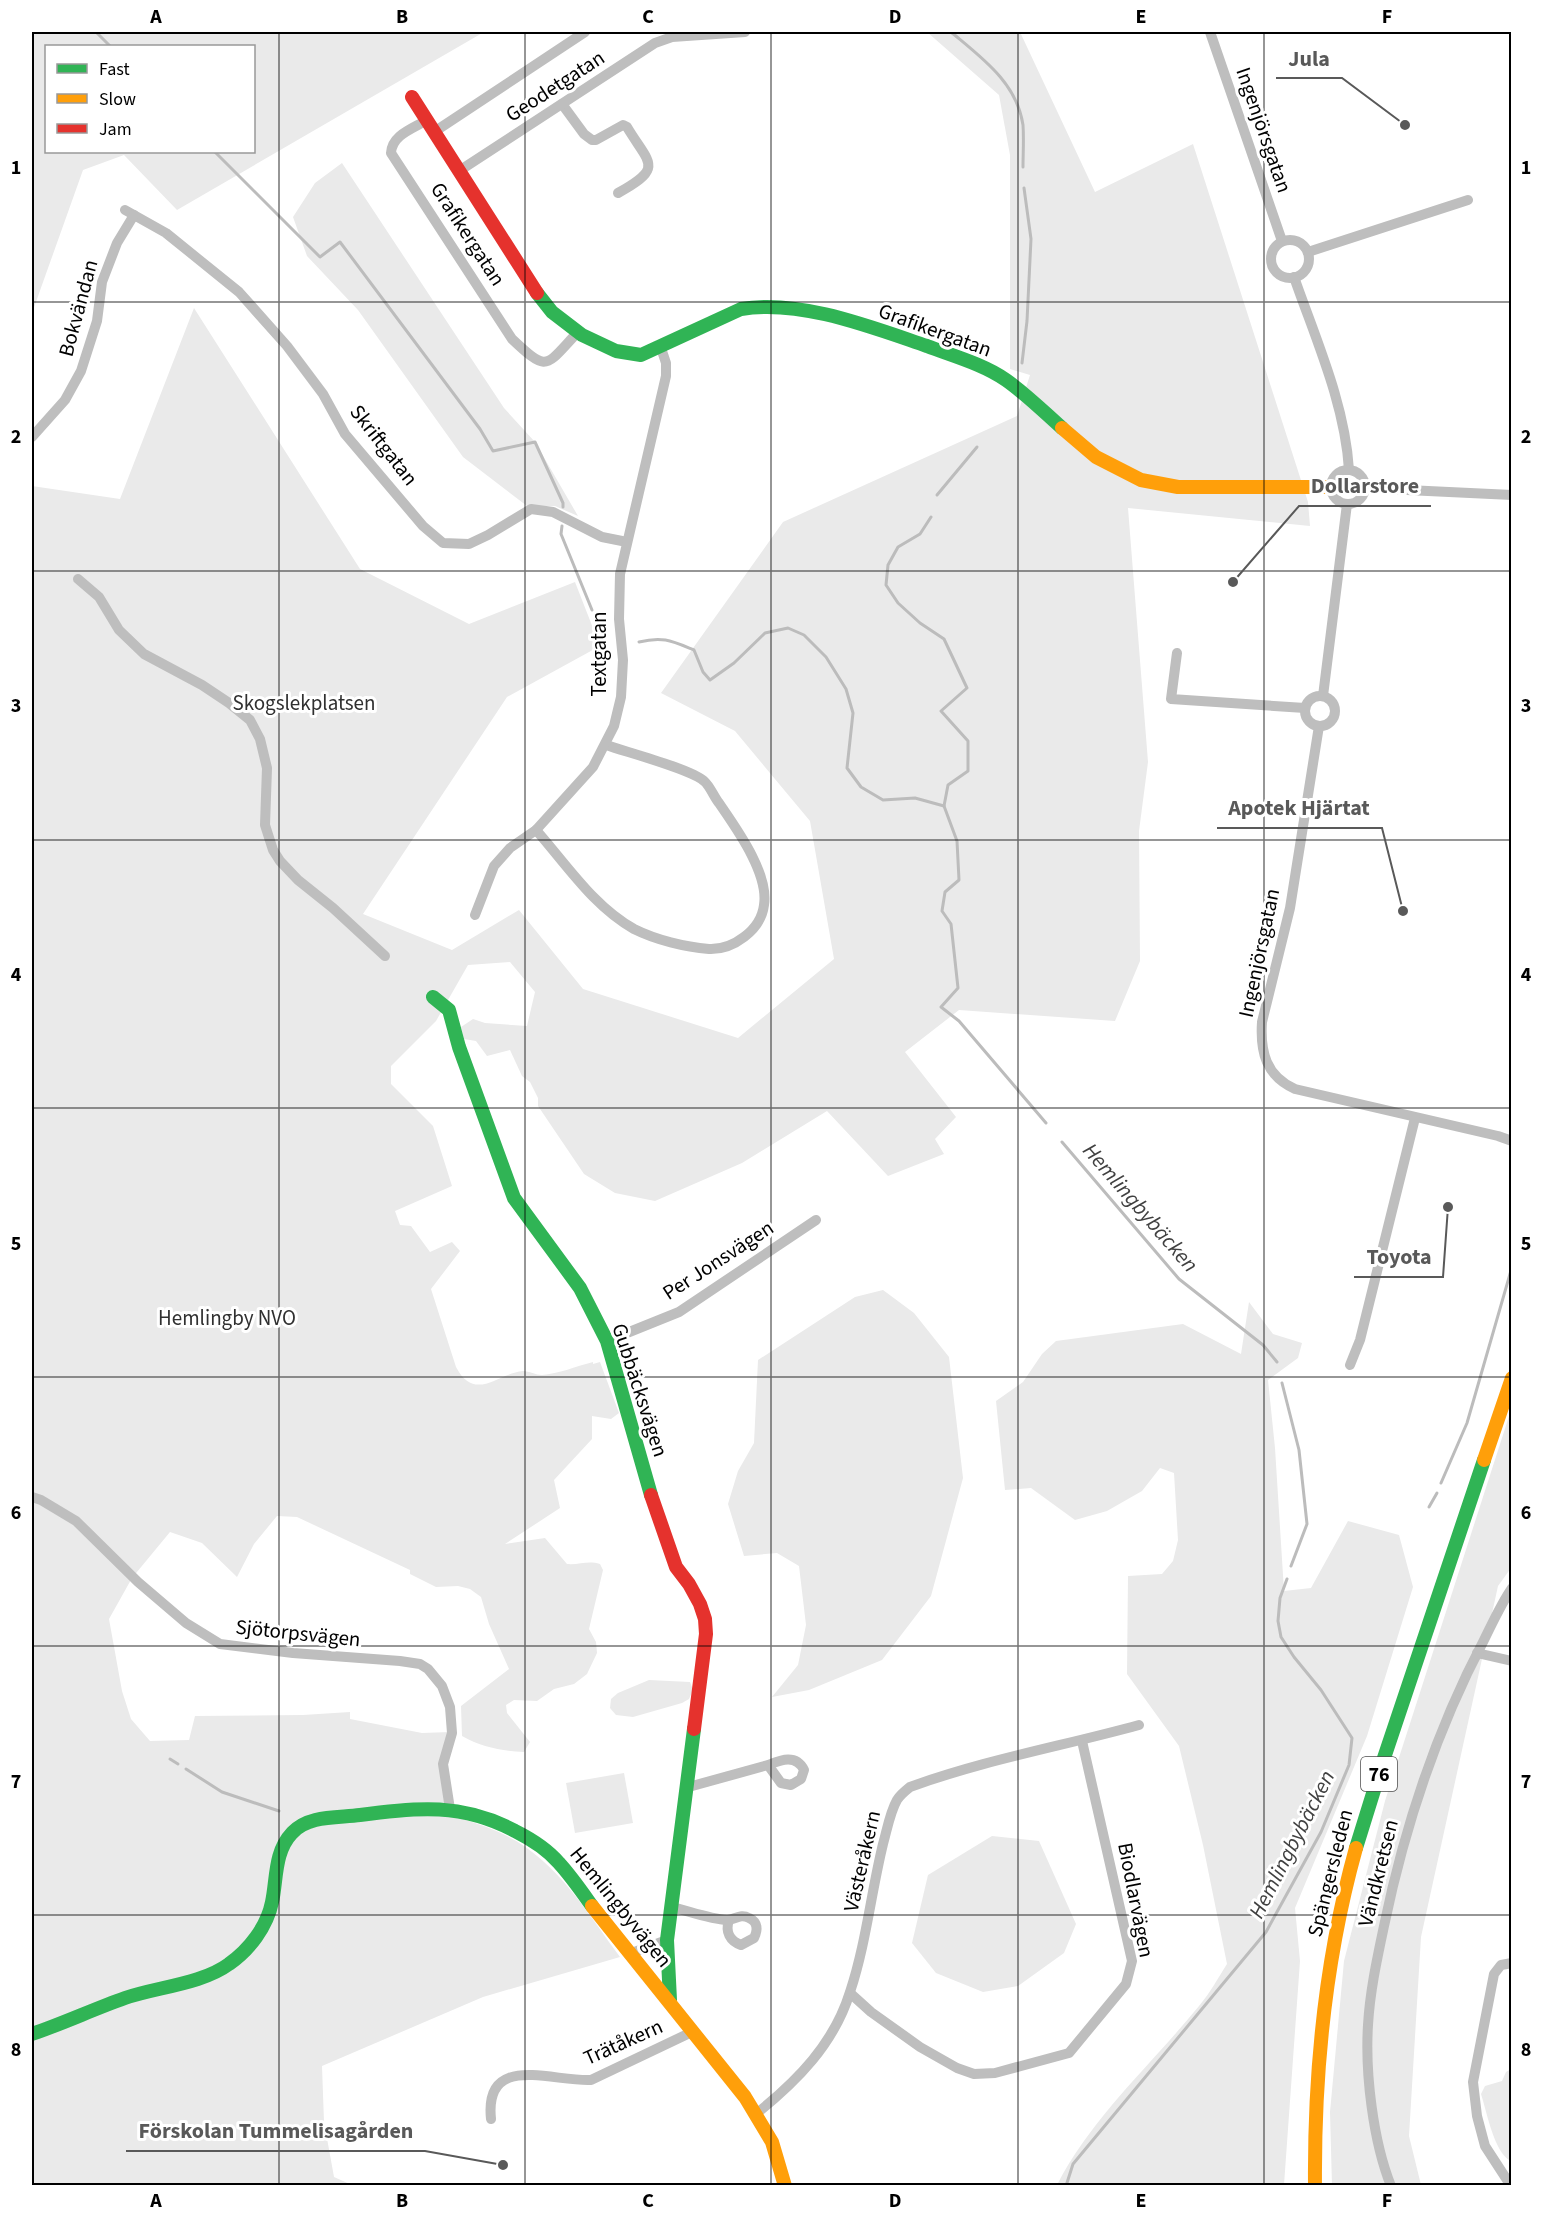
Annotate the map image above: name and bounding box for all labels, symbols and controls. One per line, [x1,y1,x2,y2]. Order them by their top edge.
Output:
text: A [149,3,162,31]
text: B [396,3,408,31]
text: C [642,3,654,31]
text: D [889,3,901,31]
text: E [1136,3,1146,31]
text: F [1382,3,1392,31]
callout: Jula [1276,38,1342,78]
street label: Geodetgatan [500,43,610,129]
text: Jula [1288,43,1330,75]
legend [45,45,255,153]
text: Fast [99,57,130,82]
street label: Ingenjörsgatan [1228,63,1300,197]
text: Slow [99,87,136,112]
text: Jam [99,117,132,142]
text: 1 [11,154,21,182]
text: 1 [1521,154,1531,182]
street label: Grafikergatan [423,176,513,292]
street label: Bokvändan [51,256,105,360]
street label: Grafikergatan [874,296,996,364]
street label: Skriftgatan [343,398,425,492]
text: 2 [11,423,21,451]
text: 2 [1521,423,1531,451]
callout: Dollarstore [1299,466,1431,506]
text: Dollarstore [1311,470,1419,502]
street label: Textgatan [584,611,614,697]
park label: Skogslekplatsen [232,688,376,718]
text: 3 [11,692,21,720]
text: 3 [1521,692,1531,720]
callout: Apotek Hjärtat [1217,788,1382,828]
text: Apotek Hjärtat [1227,792,1370,824]
street label: Ingenjörsgatan [1231,886,1287,1020]
text: 4 [11,961,22,989]
text: 4 [1521,961,1532,989]
water label: Hemlingbybäcken [1075,1136,1206,1279]
street label: Per Jonsvägen [656,1213,780,1307]
text: 5 [11,1230,21,1258]
text: 5 [1521,1230,1531,1258]
callout: Toyota [1354,1237,1443,1277]
text: Toyota [1366,1241,1432,1273]
park label: Hemlingby NVO [158,1303,296,1333]
street label: Gubbäcksvägen [604,1319,676,1461]
text: 6 [11,1499,21,1527]
text: 6 [1521,1499,1531,1527]
street label: Sjötorpsvägen [234,1612,362,1654]
road number: 76 [1361,1757,1397,1791]
water label: Hemlingbybäcken [1241,1765,1343,1924]
text: 7 [11,1768,21,1796]
text: 7 [1521,1768,1531,1796]
street label: Spängersleden [1300,1806,1360,1940]
street label: Västeråkern [836,1807,888,1915]
street label: Vändkretsen [1350,1816,1406,1930]
street label: Hemlingbyvägen [563,1840,679,1974]
street label: Biodlarvägen [1110,1840,1162,1960]
street label: Trätåkern [579,2011,667,2073]
text: 8 [11,2036,21,2064]
text: 8 [1521,2036,1531,2064]
callout: Förskolan Tummelisagården [126,2111,425,2151]
text: Förskolan Tummelisagården [139,2115,413,2147]
text: A [149,2187,162,2215]
text: B [396,2187,408,2215]
text: C [642,2187,654,2215]
text: D [889,2187,901,2215]
text: E [1136,2187,1146,2215]
text: F [1382,2187,1392,2215]

